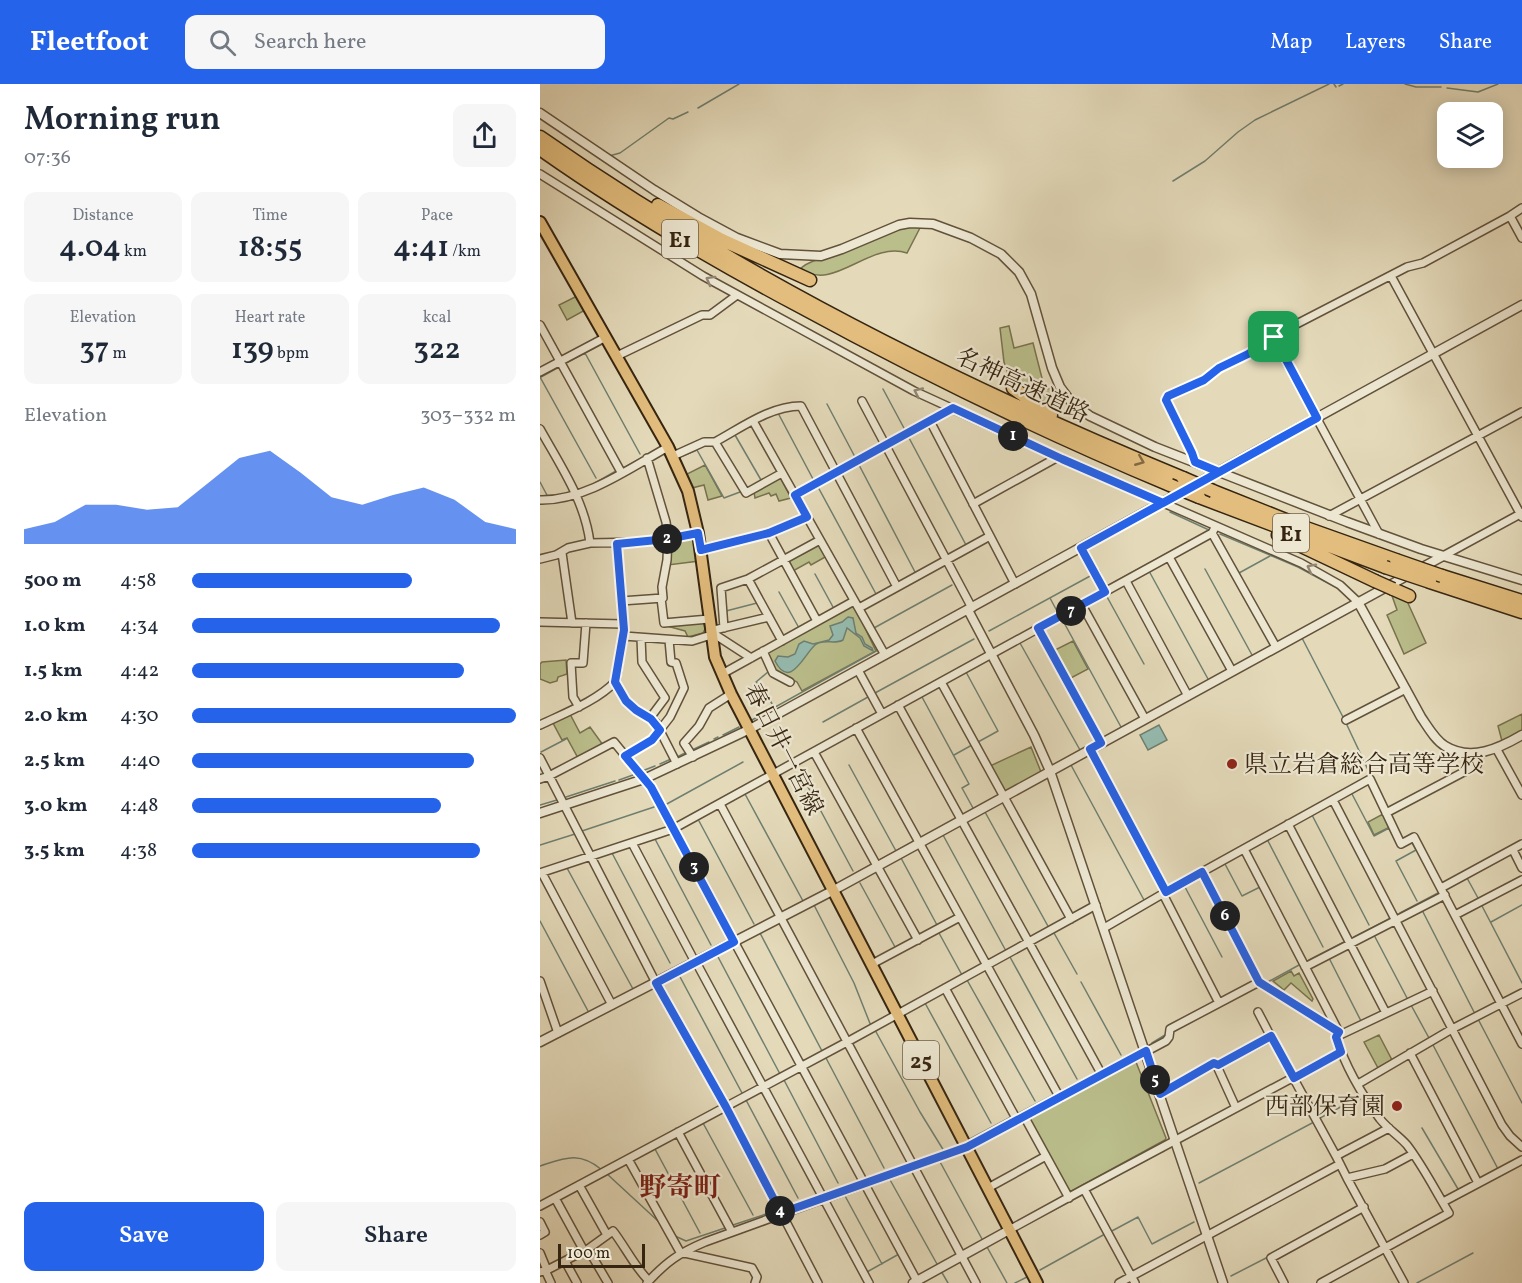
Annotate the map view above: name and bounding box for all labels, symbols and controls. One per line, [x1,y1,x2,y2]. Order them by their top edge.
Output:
search box [185,15,605,69]
text: Fleetfoot [30,23,149,62]
icon: search [206,26,239,59]
text: Search here [254,27,366,58]
text: Map [1270,28,1312,57]
text: Layers [1345,28,1406,57]
text: Share [1439,28,1492,57]
text: Morning run [24,98,221,144]
map controls [1437,102,1503,168]
button: layers [1437,102,1503,168]
button: share [453,104,516,167]
text: 07:36 [24,144,71,172]
text: Distance [72,205,134,227]
text: Time [252,205,288,227]
text: Pace [421,205,453,227]
road number: E1 [662,220,698,258]
text: 4.04 [59,227,121,269]
text: 18:55 [238,227,302,269]
text: 4:41 [393,227,449,269]
text: km [121,241,147,263]
text: /km [449,241,481,263]
one-way arrow [706,276,716,287]
text: Elevation [70,307,136,329]
text: Heart rate [235,307,305,329]
text: kcal [423,307,451,329]
pin [1248,311,1299,362]
icon: arrive [1257,320,1290,353]
text: 37 [79,329,109,371]
text: 139 [231,329,274,371]
text: 322 [414,329,460,371]
street label: 名神高速道路 [950,341,1095,433]
text: m [109,343,127,365]
text: bpm [274,343,309,365]
one-way arrow [914,388,925,400]
text: Elevation [24,402,107,430]
text: 303–332 m [420,402,516,430]
pin: 1 [998,421,1028,451]
text: 1 [1010,425,1016,447]
one-way arrow [1134,454,1145,466]
road number: E1 [1273,514,1309,552]
pin: 2 [652,524,682,554]
text: 2 [663,528,671,550]
one-way arrow [1307,564,1317,575]
text: 500 m [24,567,82,595]
text: 4:58 [120,567,156,595]
pin: 7 [1056,596,1086,626]
text: 7 [1067,600,1075,622]
text: 1.0 km [24,612,86,640]
text: 4:34 [120,612,159,640]
text: 1.5 km [24,657,83,685]
text: 4:42 [120,657,159,685]
street label: 春日井一宮線 [734,678,830,822]
text: 2.0 km [24,702,88,730]
text: 4:30 [120,702,159,730]
text: 2.5 km [24,747,85,775]
text: 4:40 [120,747,160,775]
place label: 県立岩倉総合高等学校 [1244,749,1484,783]
marker: 県立岩倉総合高等学校 [1225,757,1239,771]
text: 3.0 km [24,792,88,820]
text: 4:48 [120,792,158,820]
text: 3.5 km [24,837,85,865]
text: 4:38 [120,837,157,865]
pin: 3 [679,852,709,882]
text: 3 [690,856,698,878]
pin: 6 [1210,901,1240,931]
text: 6 [1221,905,1229,927]
road number: 25 [903,1041,939,1079]
pin: 5 [1140,1065,1170,1095]
text: 5 [1151,1069,1159,1091]
place label: 西部保育園 [1265,1091,1385,1125]
marker: 西部保育園 [1390,1099,1404,1113]
district label: 野寄町 [640,1170,721,1208]
pin: 4 [765,1196,795,1226]
text: 4 [775,1200,785,1222]
button: Save [24,1202,264,1271]
button: Share [276,1202,516,1271]
scale bar [558,1241,645,1268]
text: 100 m [567,1243,610,1265]

